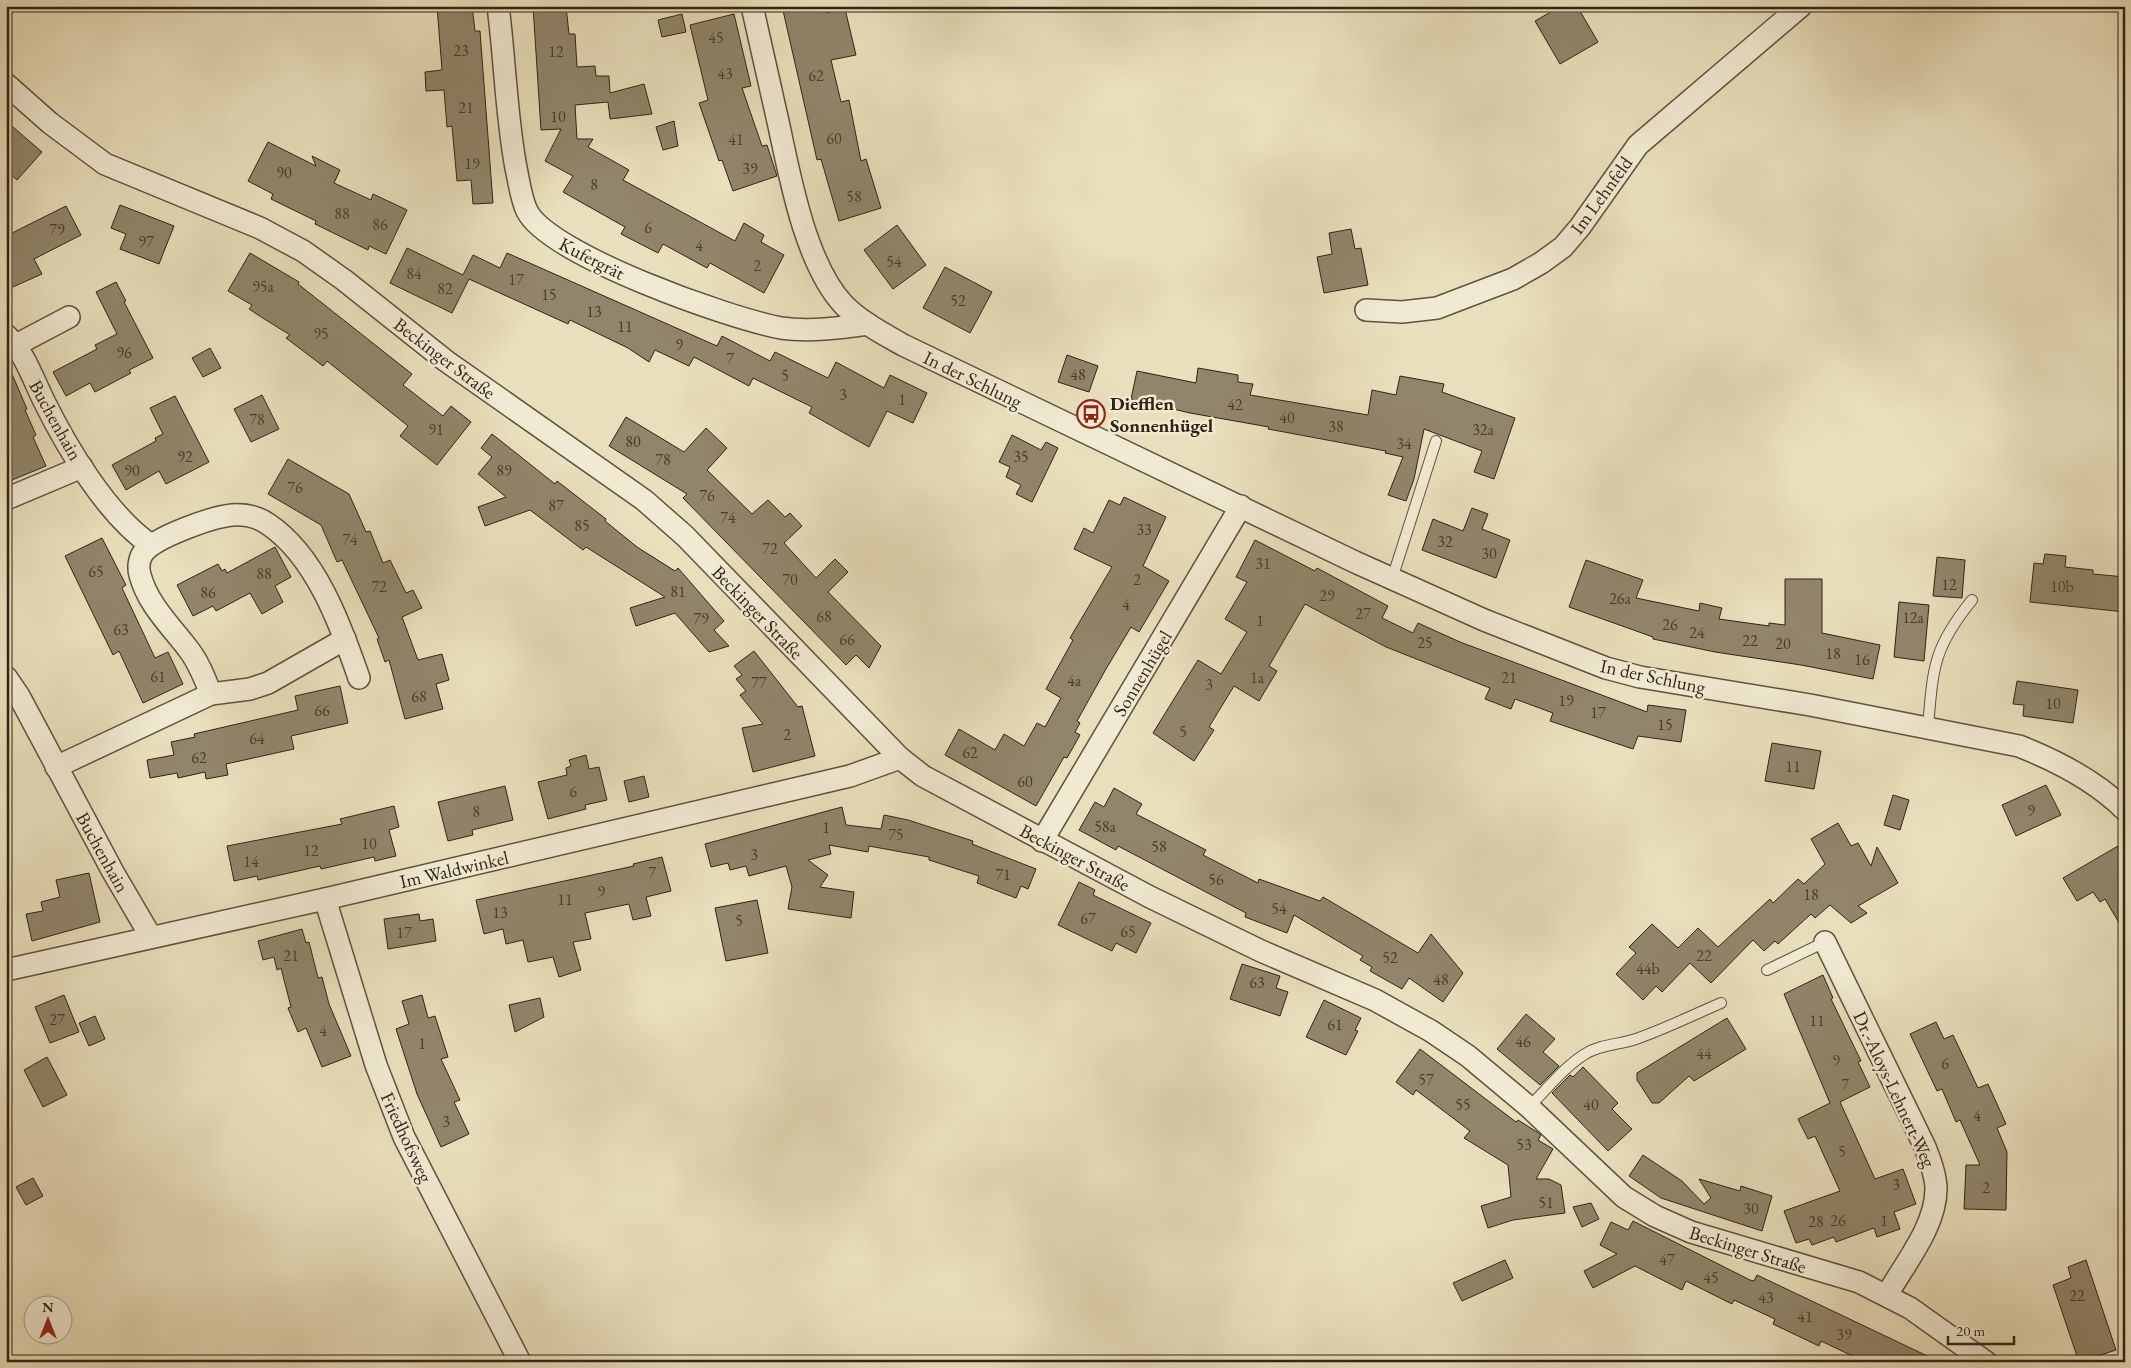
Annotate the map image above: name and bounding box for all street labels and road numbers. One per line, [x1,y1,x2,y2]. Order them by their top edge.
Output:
street label: Im Lehnfeld [1565,151,1638,239]
street label: Kufergrät [555,231,629,286]
street label: Beckinger Straße [389,312,501,405]
street label: In der Schlung [919,345,1027,414]
street label: Buchenhain [23,376,88,465]
street label: Beckinger Straße [707,560,809,665]
street label: Sonnenhügel [1107,625,1178,721]
street label: In der Schlung [1598,653,1708,700]
street label: Buchenhain [70,808,135,897]
street label: Beckinger Straße [1015,818,1134,897]
street label: Im Waldwinkel [397,845,511,894]
street label: Dr.-Aloys-Lehnert-Weg [1847,1007,1942,1172]
street label: Friedhofsweg [375,1088,439,1187]
street label: Beckinger Straße [1686,1220,1809,1279]

